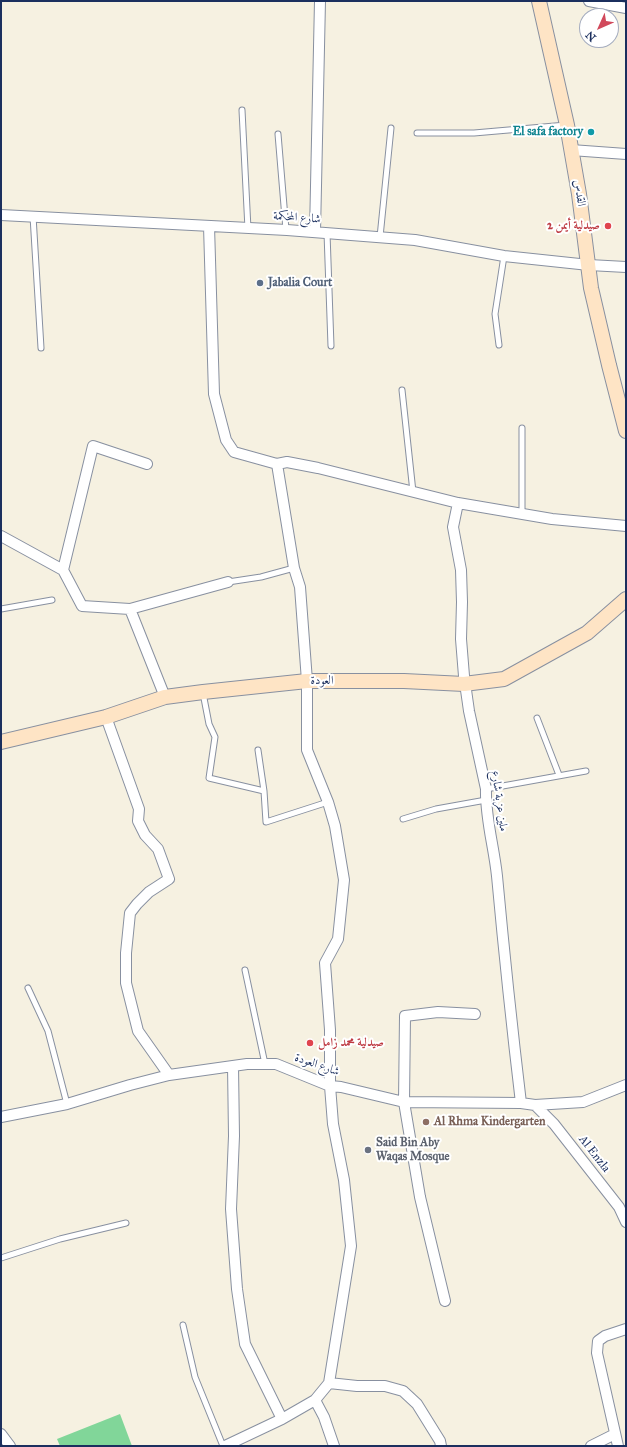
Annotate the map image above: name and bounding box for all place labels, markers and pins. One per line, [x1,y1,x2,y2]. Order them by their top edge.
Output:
place label: El safa factory [513,125,583,139]
marker: El safa factory [586,127,596,137]
place label: صيدلية أيمن 2 [547,219,600,233]
marker: صيدلية أيمن 2 [603,221,613,231]
place label: Jabalia Court [268,276,332,290]
marker: Jabalia Court [255,278,265,288]
place label: صيدلية محمد زامل [318,1036,384,1050]
marker: صيدلية محمد زامل [305,1038,315,1048]
place label: Al Rhma Kindergarten [434,1115,545,1129]
marker: Al Rhma Kindergarten [421,1117,431,1127]
place label: Said Bin Aby Waqas Mosque [376,1136,450,1164]
marker: Said Bin Aby Waqas Mosque [363,1145,373,1155]

